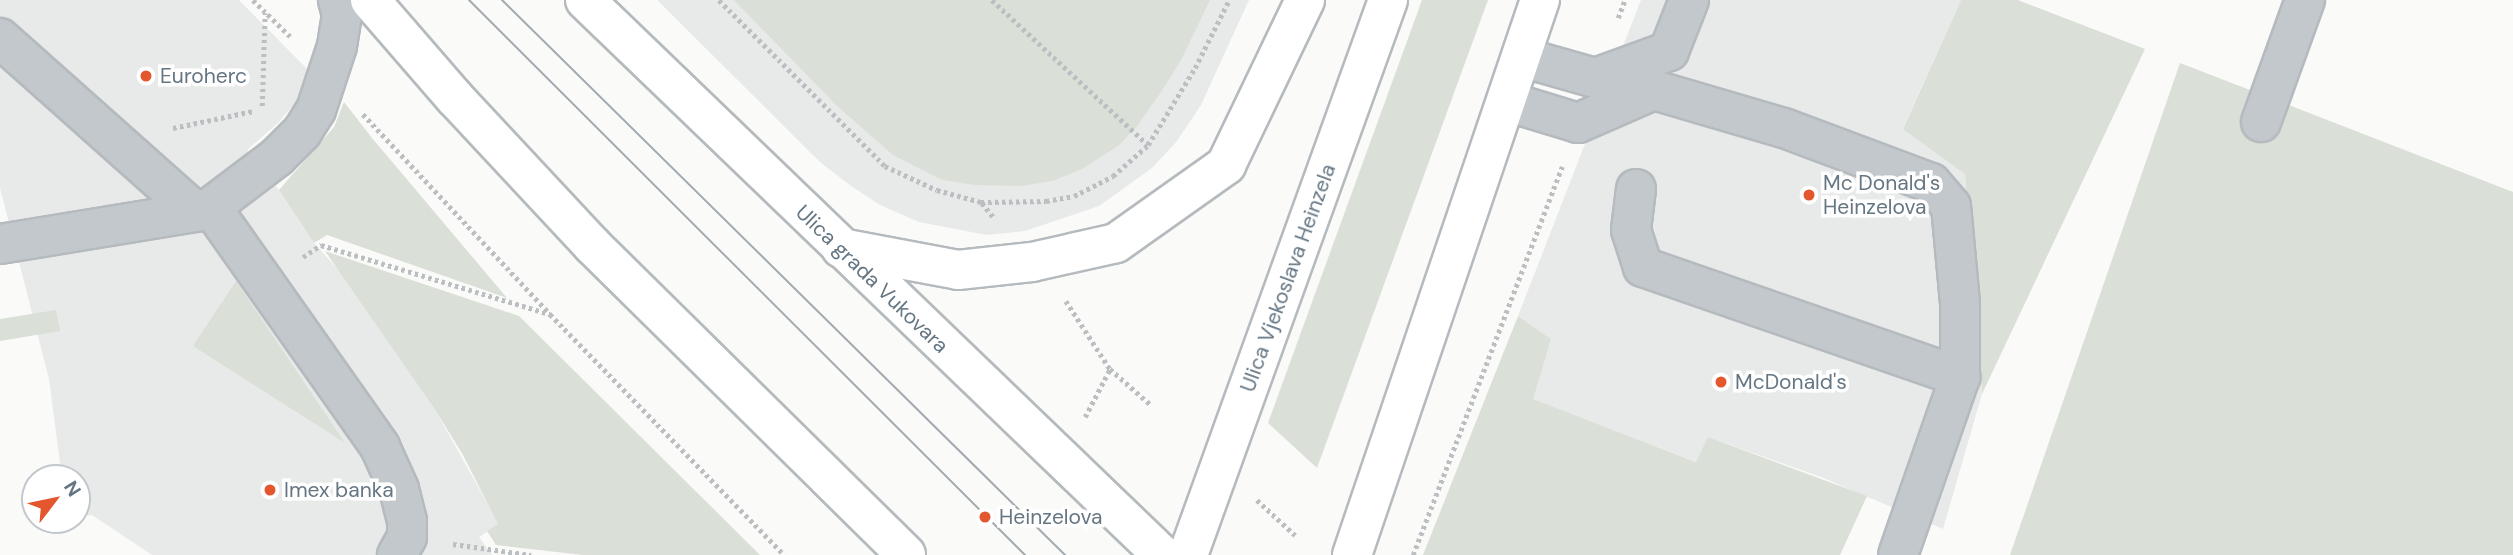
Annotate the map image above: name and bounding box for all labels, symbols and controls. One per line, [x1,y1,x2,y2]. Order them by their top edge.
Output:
place label: Euroherc [160,63,247,89]
marker: Euroherc [138,68,154,84]
street label: Ulica Vjekoslava Heinzela [1235,161,1341,395]
place label: Mc Donald's Heinzelova [1823,170,1940,220]
marker: Mc Donald's Heinzelova [1801,187,1817,203]
street label: Ulica grada Vukovara [790,200,954,358]
place label: McDonald's [1735,369,1847,395]
marker: McDonald's [1713,374,1729,390]
north arrow [21,464,91,534]
text: N [58,476,87,501]
place label: Imex banka [284,477,394,503]
marker: Imex banka [262,482,278,498]
place label: Heinzelova [999,504,1102,530]
marker: Heinzelova [977,509,993,525]

